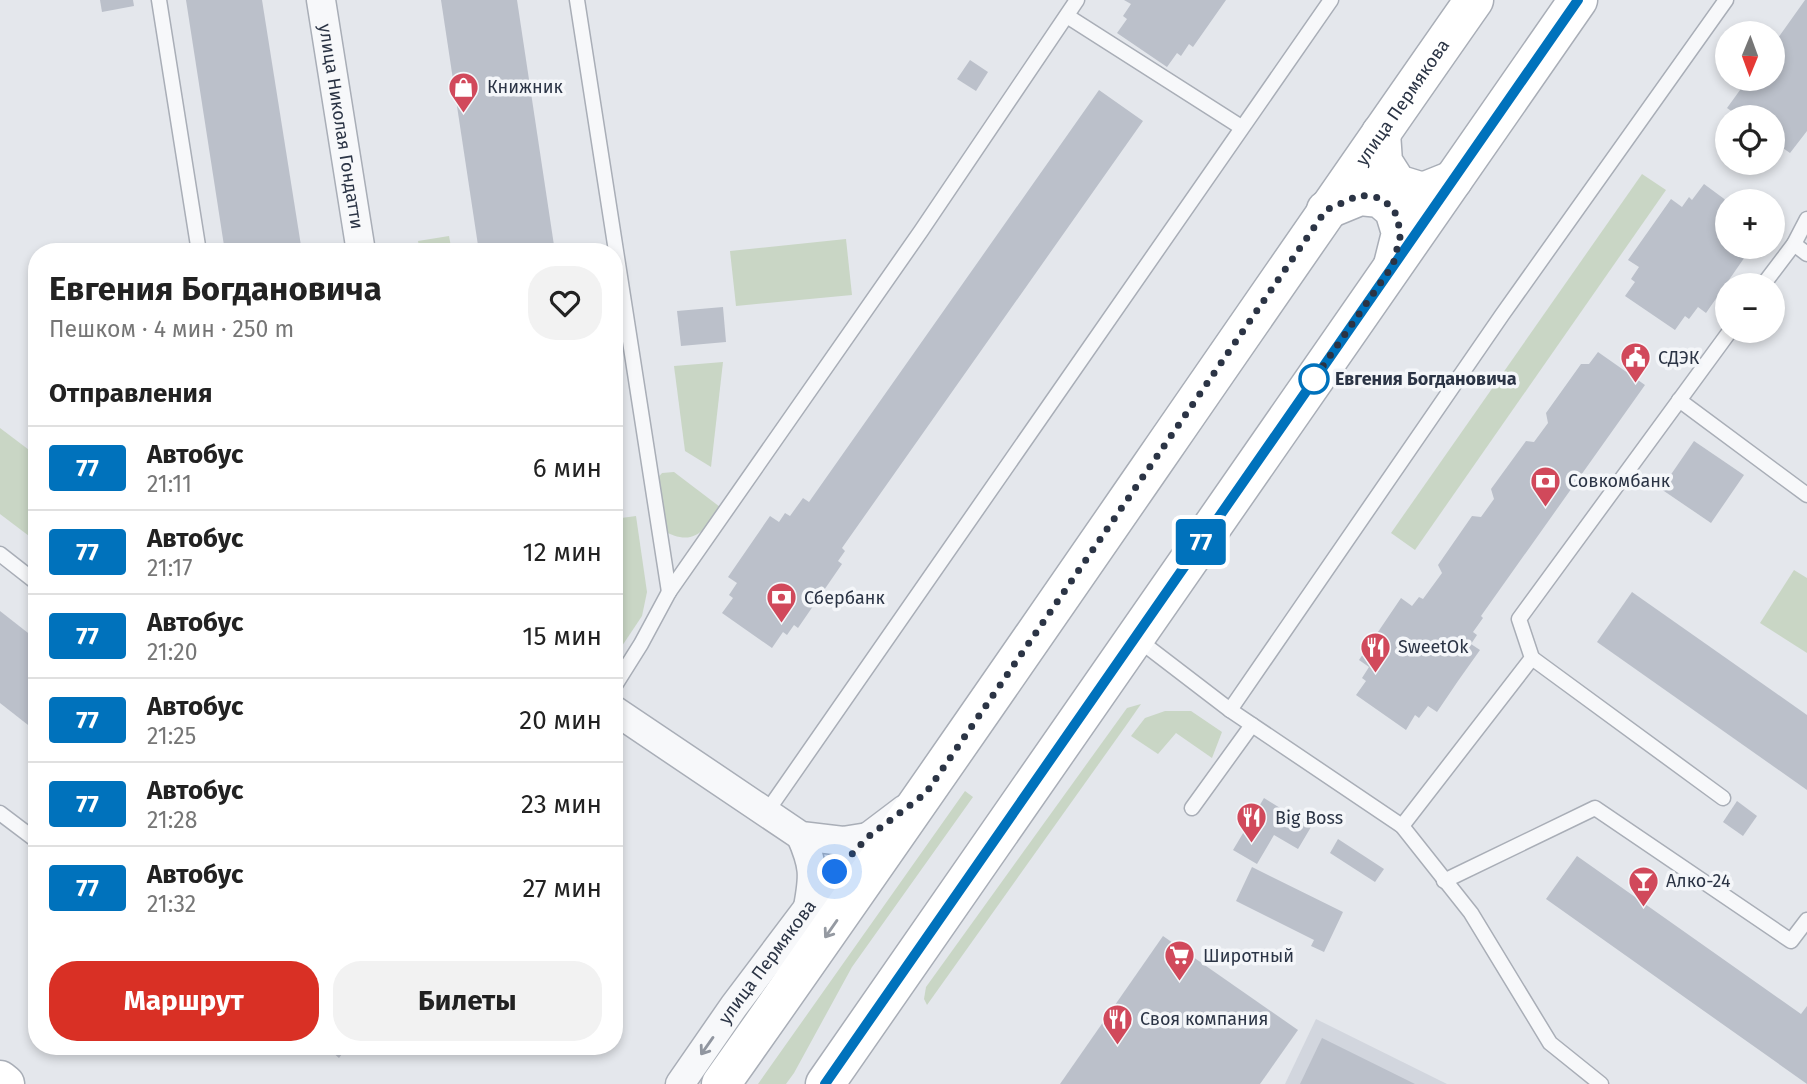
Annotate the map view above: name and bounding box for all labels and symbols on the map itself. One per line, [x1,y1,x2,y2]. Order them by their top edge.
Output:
north arrow [1715,21,1785,91]
street label: улица Николая Гондатти [314,22,368,231]
street label: улица Пермякова [1351,35,1454,170]
shop icon: Книжник [447,70,481,114]
place label: Книжник [487,76,563,98]
public building icon: СДЭК [1618,341,1652,385]
place label: СДЭК [1658,347,1700,369]
marker: Евгения Богдановича [1299,364,1329,394]
place label: Евгения Богдановича [1335,368,1517,390]
bank icon: Совкомбанк [1528,464,1562,508]
place label: Совкомбанк [1568,470,1671,492]
line badge: 77 [1170,519,1232,565]
bank icon: Сбербанк [764,581,798,625]
place label: Сбербанк [804,587,885,609]
restaurant icon: SweetOk [1358,630,1392,674]
place label: SweetOk [1398,636,1469,658]
restaurant icon: Big Boss [1235,801,1269,845]
place label: Big Boss [1275,807,1343,829]
your location [817,854,852,889]
bar icon: Алко-24 [1626,864,1660,908]
place label: Алко-24 [1666,870,1731,892]
street label: улица Пермякова [714,896,821,1028]
one-way arrow [824,919,838,938]
supermarket icon: Широтный [1163,939,1197,983]
place label: Широтный [1203,945,1294,967]
restaurant icon: Своя компания [1100,1002,1134,1046]
place label: Своя компания [1140,1008,1268,1030]
one-way arrow [700,1036,714,1055]

